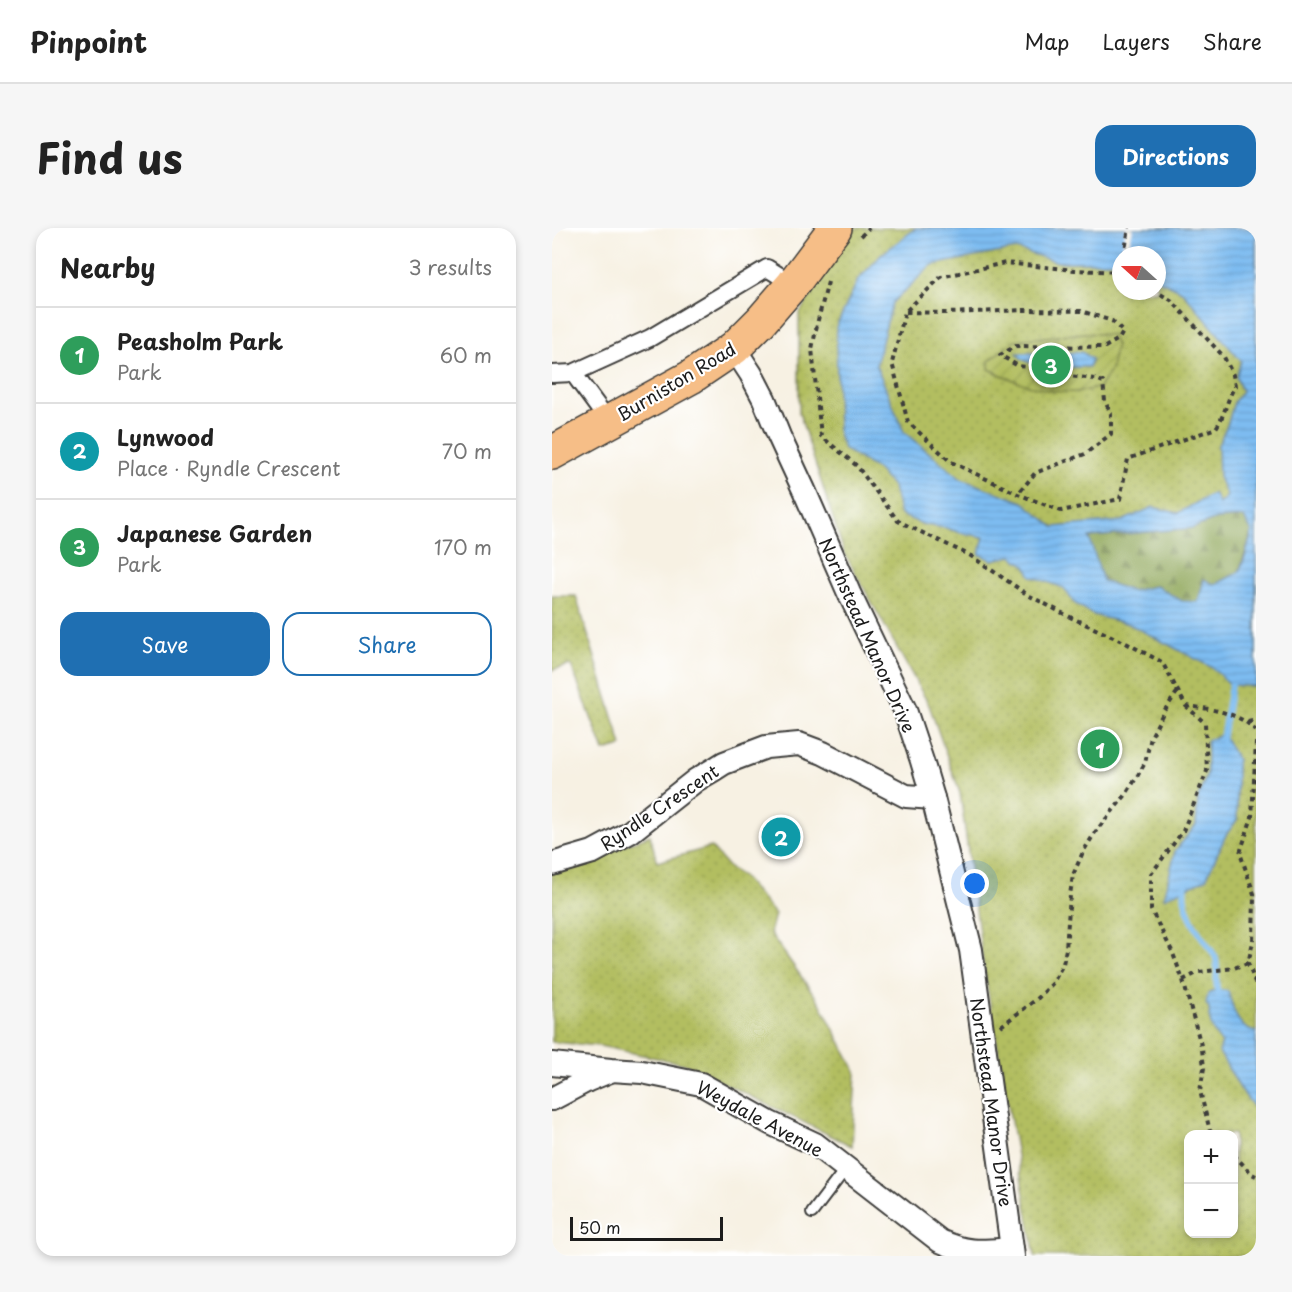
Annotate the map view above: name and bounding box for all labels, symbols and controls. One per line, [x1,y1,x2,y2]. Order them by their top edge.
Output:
text: Pinpoint [30,20,147,63]
text: Map [1025,25,1069,57]
text: Layers [1102,25,1170,57]
text: Share [1203,25,1262,57]
text: Find us [36,125,183,188]
button: Directions [1095,125,1256,187]
north arrow [1112,246,1166,300]
text: Nearby [60,248,155,287]
text: 3 results [409,252,492,282]
text: Peasholm Park [117,324,283,357]
street label: Burniston Road [611,335,741,427]
text: 1 [75,340,84,370]
text: 60 m [440,340,492,370]
pin: 3 [1032,342,1070,388]
text: Park [117,357,162,387]
text: Lynwood [117,420,214,453]
text: 2 [72,436,87,466]
text: 70 m [442,436,492,466]
text: Place · Ryndle Crescent [117,453,340,483]
text: Japanese Garden [117,516,312,549]
text: 3 [73,532,86,562]
text: 170 m [434,532,492,562]
street label: Northstead Manor Drive [813,533,923,737]
text: Park [117,549,162,579]
button: Save [60,612,270,676]
button: Share [282,612,492,676]
pin: 1 [1080,726,1120,772]
street label: Ryndle Crescent [594,757,724,857]
pin: 2 [762,814,800,860]
your location [960,869,989,898]
street label: Northstead Manor Drive [964,996,1020,1208]
street label: Weydale Avenue [692,1073,828,1163]
map controls [1184,1130,1238,1238]
button: + [1184,1130,1238,1184]
button: − [1184,1184,1238,1238]
scale bar [570,1214,723,1242]
text: 50 m [579,1215,620,1239]

